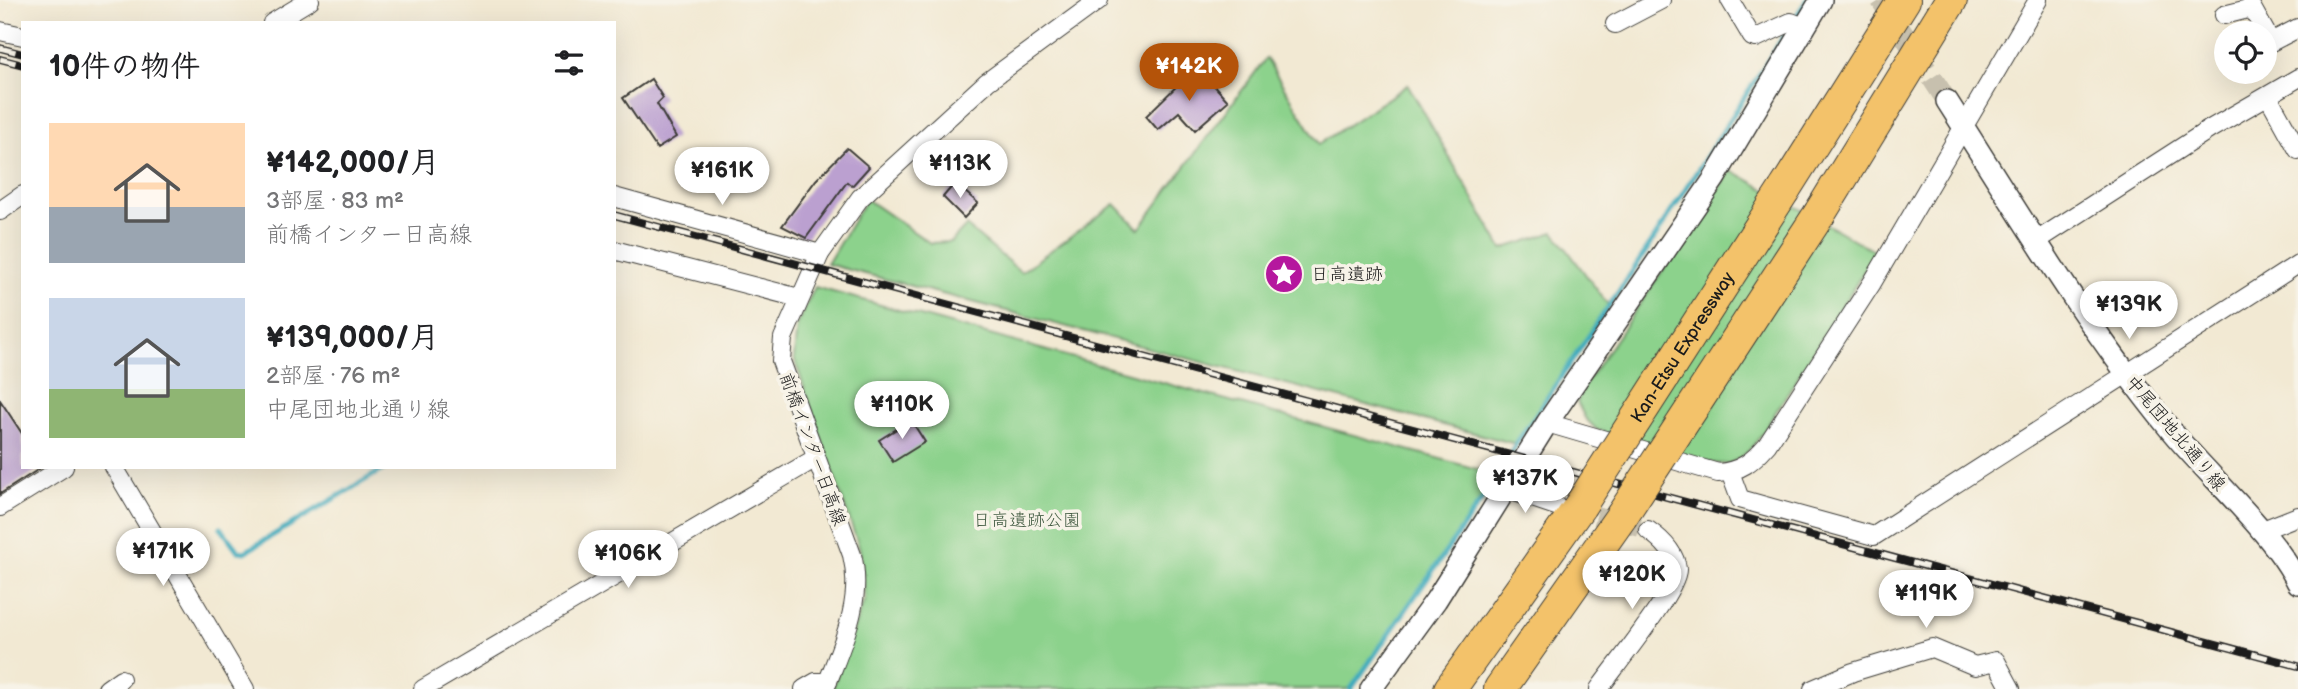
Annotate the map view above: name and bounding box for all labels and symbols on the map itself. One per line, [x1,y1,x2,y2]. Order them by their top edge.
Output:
pin: ¥142K [1140,43,1238,103]
pin: ¥113K [911,140,1009,200]
pin: ¥161K [673,148,771,207]
place icon: 日高遺跡 [1263,253,1305,295]
place label: 日高遺跡 [1311,264,1383,285]
street label: Kan-Etsu Expressway [1627,268,1740,427]
pin: ¥139K [2080,282,2178,341]
street label: 前橋インター日高線 [775,370,850,529]
street label: 中尾団地北通り線 [2121,371,2230,495]
pin: ¥110K [853,382,951,441]
pin: ¥137K [1476,456,1574,515]
park label: 日高遺跡公園 [973,510,1081,531]
pin: ¥171K [114,528,212,588]
pin: ¥106K [579,530,677,590]
pin: ¥120K [1583,552,1681,611]
pin: ¥119K [1877,570,1975,630]

